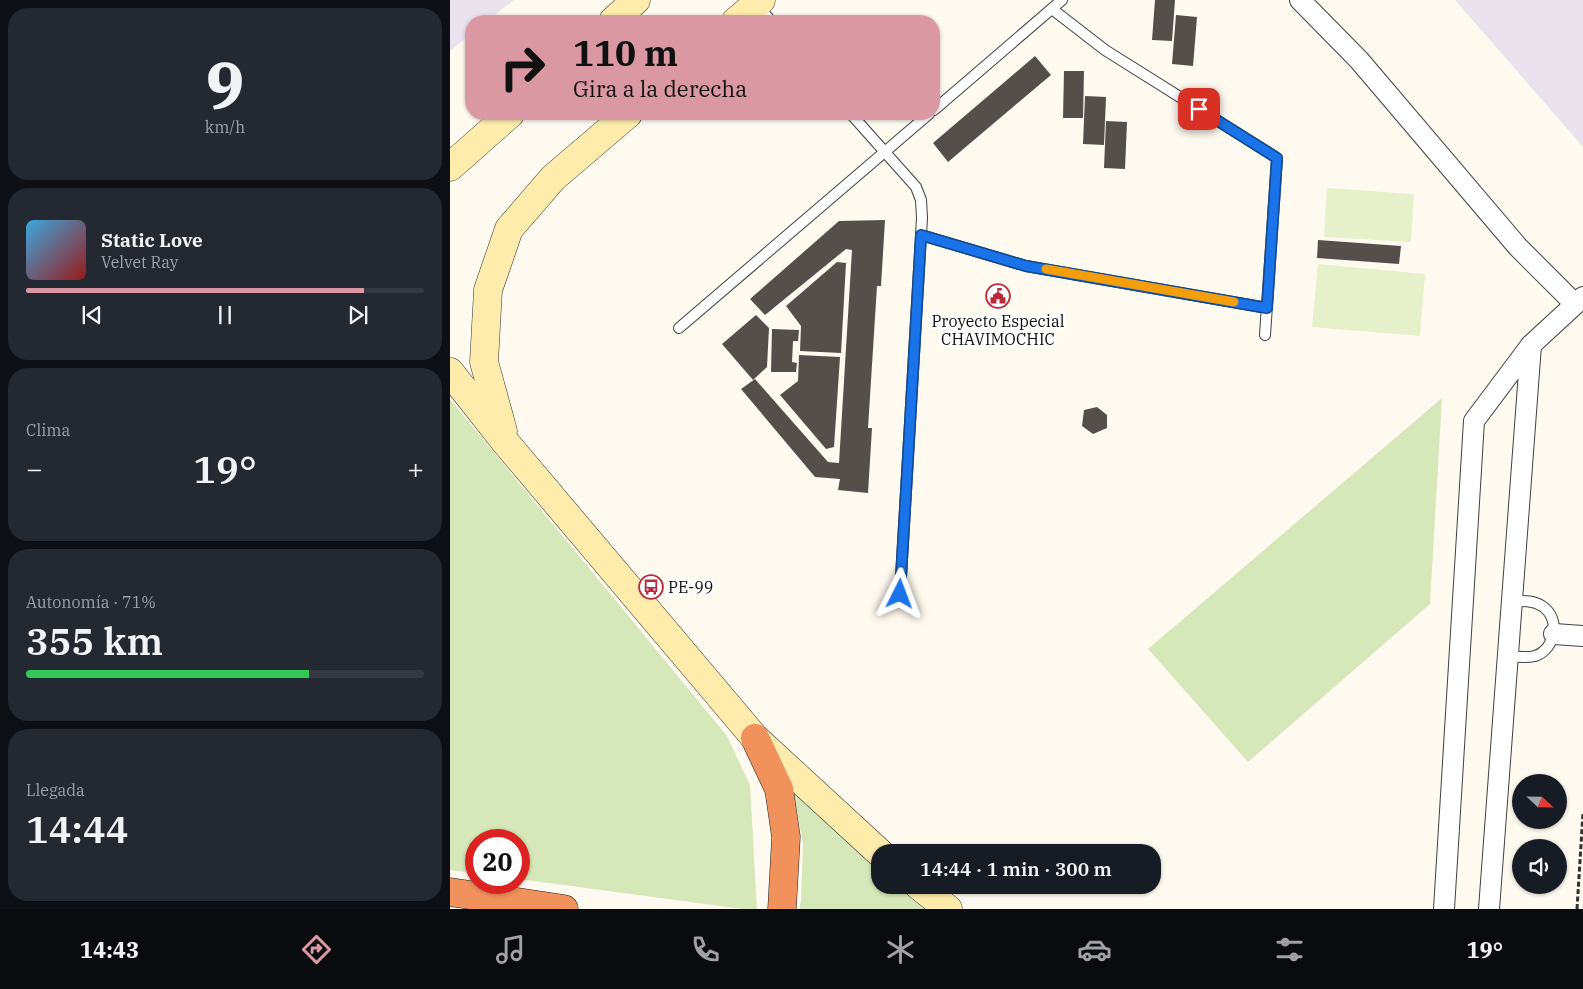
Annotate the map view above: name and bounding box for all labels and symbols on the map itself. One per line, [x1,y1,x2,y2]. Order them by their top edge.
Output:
pin [1178,88,1220,130]
public building icon: Proyecto Especial CHAVIMOCHIC [985,283,1011,309]
place label: Proyecto Especial CHAVIMOCHIC [932,311,1065,349]
position arrow [873,567,925,619]
bus stop icon: PE-99 [638,574,664,600]
place label: PE-99 [668,577,713,597]
north arrow [1512,774,1568,829]
speed limit sign: 20 [465,829,530,894]

